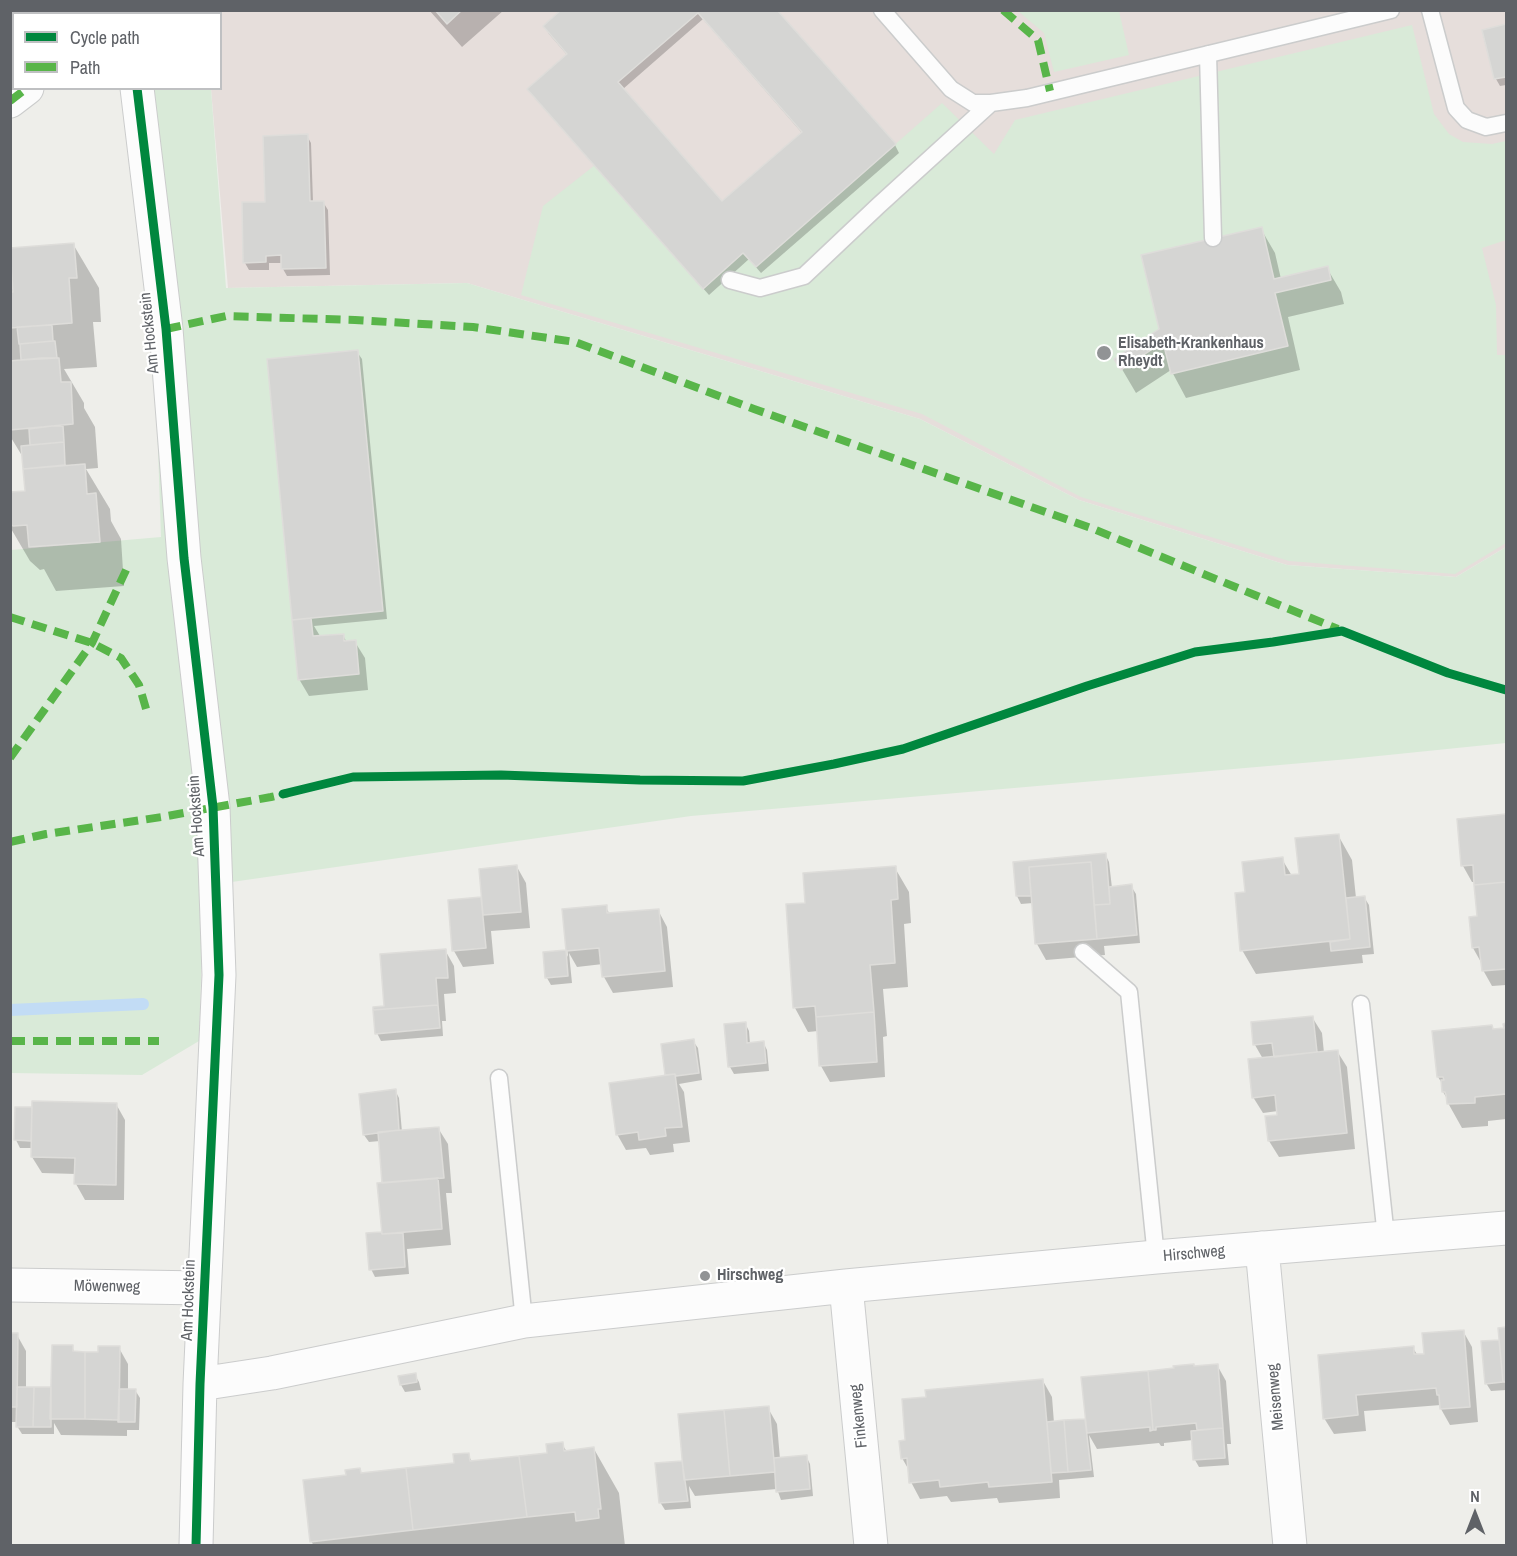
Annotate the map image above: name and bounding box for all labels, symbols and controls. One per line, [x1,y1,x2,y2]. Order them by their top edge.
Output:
legend [12,12,222,90]
text: Cycle path [70,25,140,50]
text: Path [70,55,100,80]
street label: Am Hockstein [136,291,164,375]
place label: Elisabeth-Krankenhaus Rheydt [1118,334,1264,372]
marker: Elisabeth-Krankenhaus Rheydt [1095,344,1113,362]
street label: Am Hockstein [185,775,209,857]
street label: Hirschweg [1162,1242,1226,1266]
street label: Am Hockstein [178,1259,200,1341]
place label: Hirschweg [717,1266,783,1286]
marker: Hirschweg [698,1269,712,1283]
street label: Möwenweg [74,1277,140,1297]
street label: Meisenweg [1264,1363,1288,1431]
street label: Finkenweg [846,1383,872,1449]
north arrow [1445,1484,1505,1544]
text: N [1470,1485,1480,1507]

